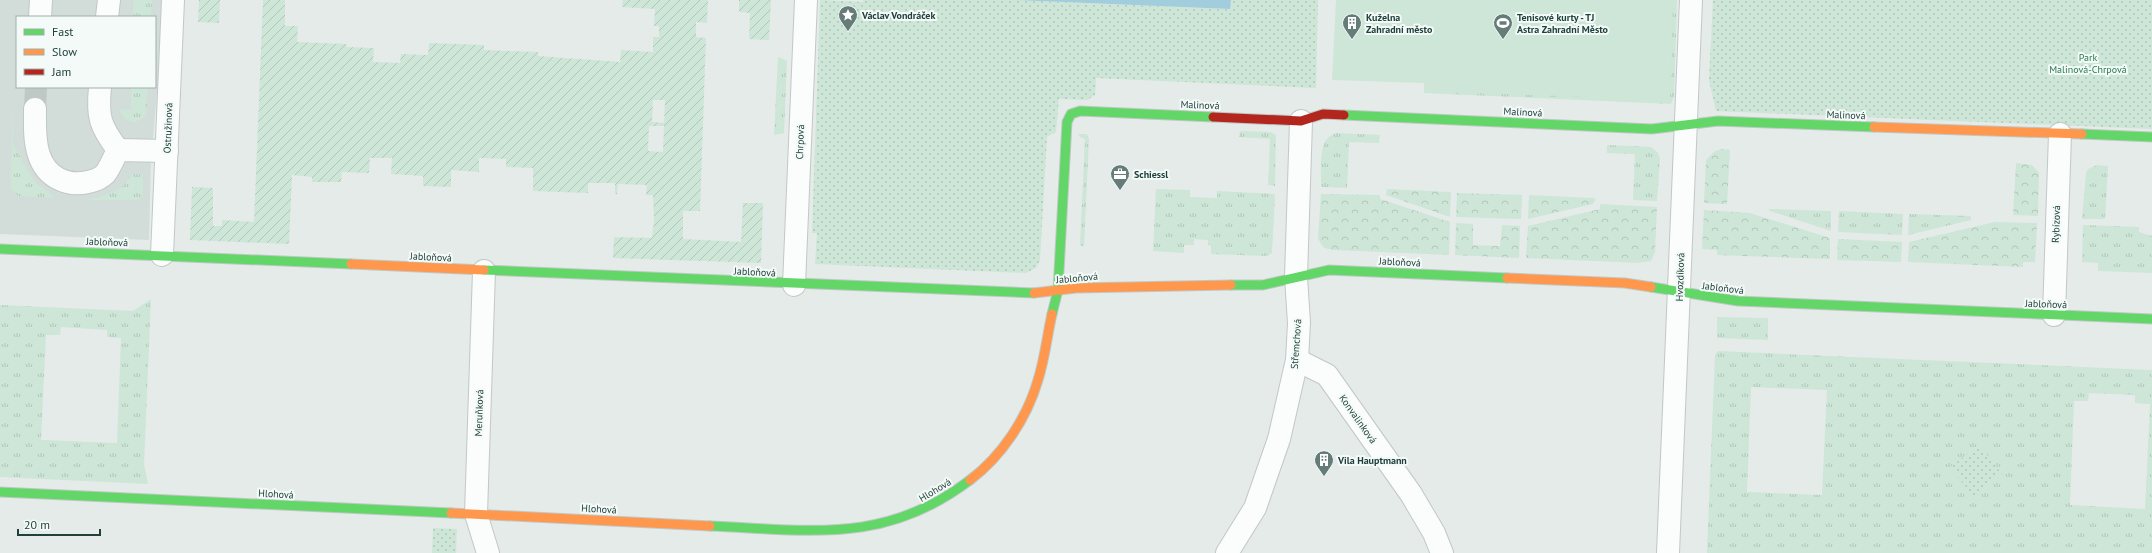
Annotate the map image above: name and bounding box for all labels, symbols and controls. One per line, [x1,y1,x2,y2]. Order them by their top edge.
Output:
place icon: Václav Vondráček [837,4,859,32]
place label: Václav Vondráček [861,9,935,22]
place label: Kuželna Zahradní město [1366,11,1433,36]
place label: Tenisové kurty - TJ Astra Zahradní Město [1517,11,1609,36]
building icon: Kuželna Zahradní město [1341,12,1363,40]
sports icon: Tenisové kurty - TJ Astra Zahradní Město [1492,12,1514,40]
legend [16,16,156,88]
text: Fast [52,24,73,39]
text: Slow [52,44,77,59]
park label: Park Malinová-Chrpová [2049,51,2127,76]
text: Jam [51,64,71,79]
street label: Malinová [1180,98,1220,112]
street label: Ostružinová [161,102,175,154]
street label: Malinová [1503,104,1543,120]
street label: Malinová [1826,108,1866,122]
street label: Chrpová [793,124,807,160]
office icon: Schiessl [1109,163,1131,191]
place label: Schiessl [1134,168,1168,181]
street label: Rybízová [2049,205,2063,243]
street label: Jabloňová [85,235,128,249]
street label: Jabloňová [409,249,452,265]
street label: Hvozdíková [1673,252,1687,302]
street label: Jabloňová [1378,254,1421,270]
street label: Jabloňová [733,264,776,280]
street label: Jabloňová [1054,270,1099,286]
street label: Jabloňová [1700,279,1745,297]
street label: Jabloňová [2024,297,2067,311]
street label: Střemchová [1288,318,1304,370]
street label: Meruňková [472,389,486,437]
street label: Konvalinková [1336,392,1380,446]
building icon: Vila Hauptmann [1313,449,1335,477]
place label: Vila Hauptmann [1337,454,1407,467]
street label: Hlohová [916,475,954,505]
street label: Hlohová [258,487,294,501]
street label: Hlohová [581,502,617,516]
scale bar [18,511,100,537]
text: 20 m [24,517,50,532]

